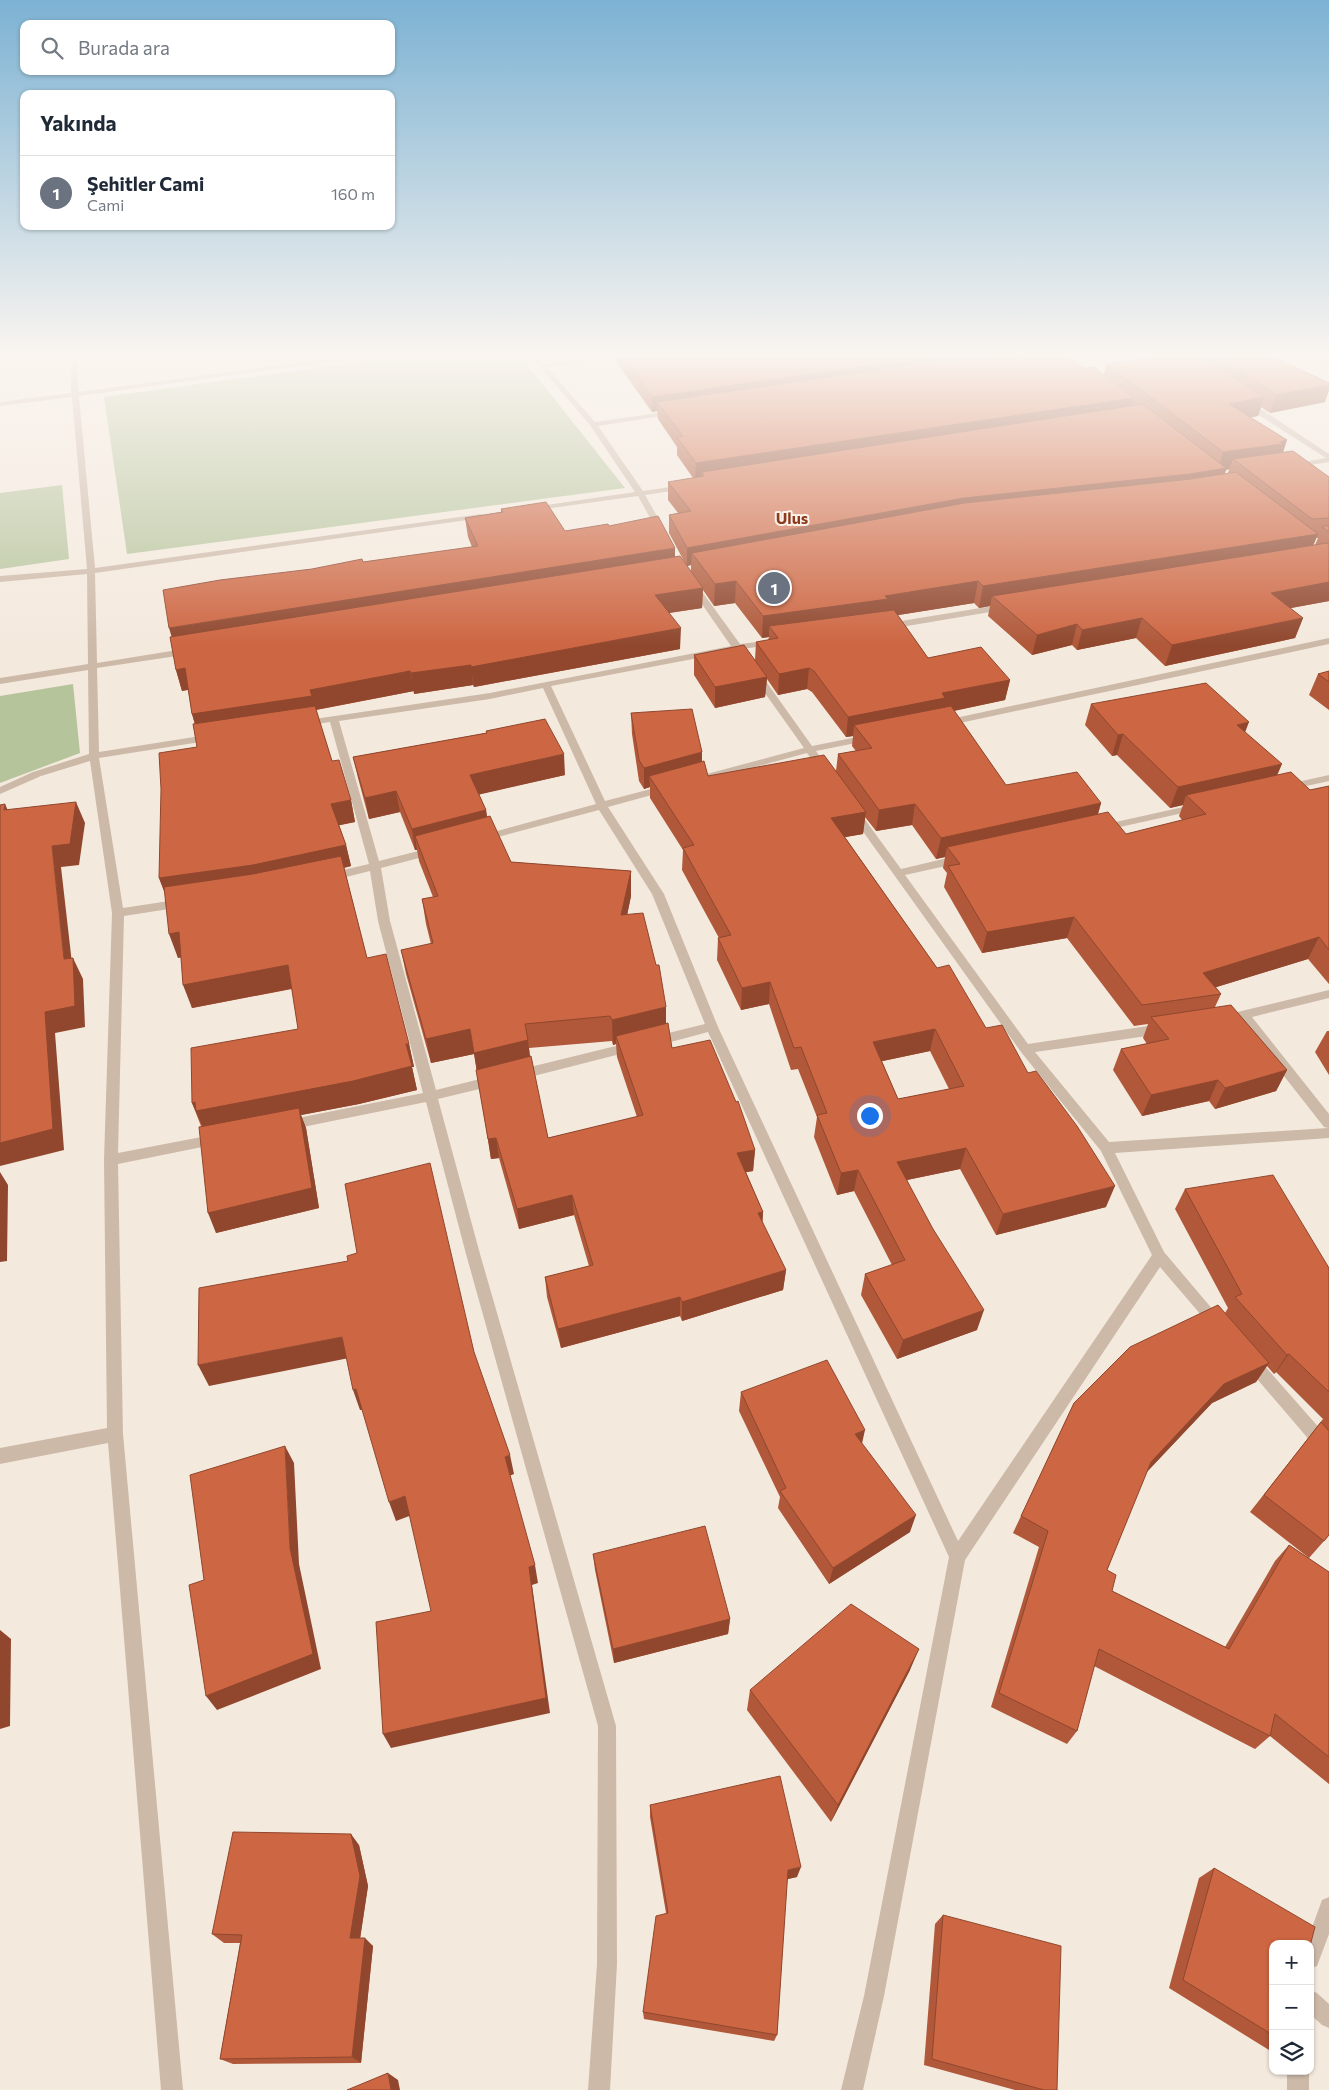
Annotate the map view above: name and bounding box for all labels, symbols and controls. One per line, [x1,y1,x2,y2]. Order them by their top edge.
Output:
search box [20,20,395,75]
icon: search [38,34,66,62]
text: Burada ara [78,36,170,59]
text: Yakında [40,110,117,135]
text: Şehitler Cami [87,172,204,195]
text: 1 [52,184,60,203]
text: 160 m [331,184,375,203]
text: Cami [87,195,124,214]
district label: Ulus [776,508,808,527]
pin: 1 [758,569,790,607]
your location [857,1103,883,1129]
map controls [1269,1940,1314,2075]
button: + [1269,1940,1314,1985]
button: − [1269,1985,1314,2030]
button: layers [1269,2030,1314,2075]

